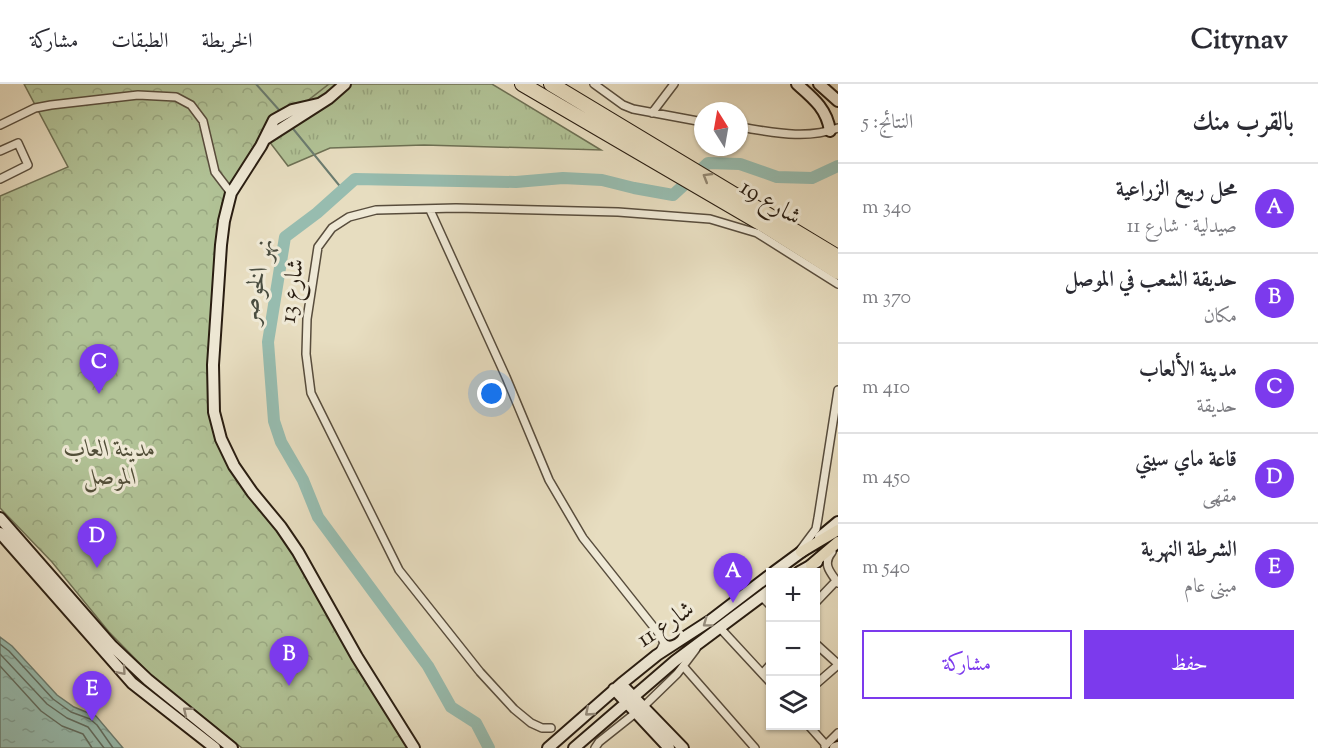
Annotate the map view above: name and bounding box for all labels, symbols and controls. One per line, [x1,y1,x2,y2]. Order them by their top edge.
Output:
text: Citynav [1191,21,1288,61]
text: مشاركة [30,27,78,57]
text: الطبقات [111,27,168,57]
text: الخريطة [201,27,253,57]
north arrow [694,102,748,156]
text: بالقرب منك [1192,105,1294,142]
text: النتائج: 5 [862,109,913,138]
street label: شارع 19 [732,171,807,236]
one-way arrow [703,173,713,184]
text: محل ربيع الزراعية [1116,175,1237,207]
text: 340 m [862,194,911,223]
text: A [1266,194,1283,223]
text: صيدلية · شارع 11 [1127,213,1237,242]
water label: نهر الخوصر [230,234,285,330]
street label: شارع 13 [272,257,315,326]
text: حديقة الشعب في الموصل [1064,265,1237,297]
text: 370 m [862,284,911,313]
text: B [1268,284,1281,313]
text: مكان [1203,303,1237,332]
pin: C [80,344,118,394]
text: مدينة الألعاب [1139,355,1237,387]
text: 410 m [862,374,910,403]
text: C [1266,374,1283,403]
your location [477,379,506,408]
text: حديقة [1197,393,1237,422]
park label: مدينة العاب الموصل [64,433,156,495]
text: قاعة ماي سيتي [1135,445,1237,477]
text: 450 m [862,464,910,493]
text: D [1267,464,1282,493]
text: مقهى [1202,483,1237,512]
pin: D [78,518,116,568]
text: الشرطة النهرية [1141,535,1237,567]
pin: A [714,554,752,603]
text: 540 m [862,554,910,583]
text: E [1268,554,1281,583]
map controls [766,568,820,730]
button: + [766,568,820,622]
text: مبنى عام [1184,573,1237,602]
street label: شارع 11 [630,593,702,658]
one-way arrow [702,615,713,626]
button: − [766,622,820,676]
button: مشاركة [862,630,1072,699]
button: حفظ [1084,630,1294,699]
pin: B [270,636,308,686]
one-way arrow [115,664,126,675]
pin: E [72,672,112,721]
button: layers [766,676,820,730]
one-way arrow [585,705,596,716]
one-way arrow [182,708,193,719]

